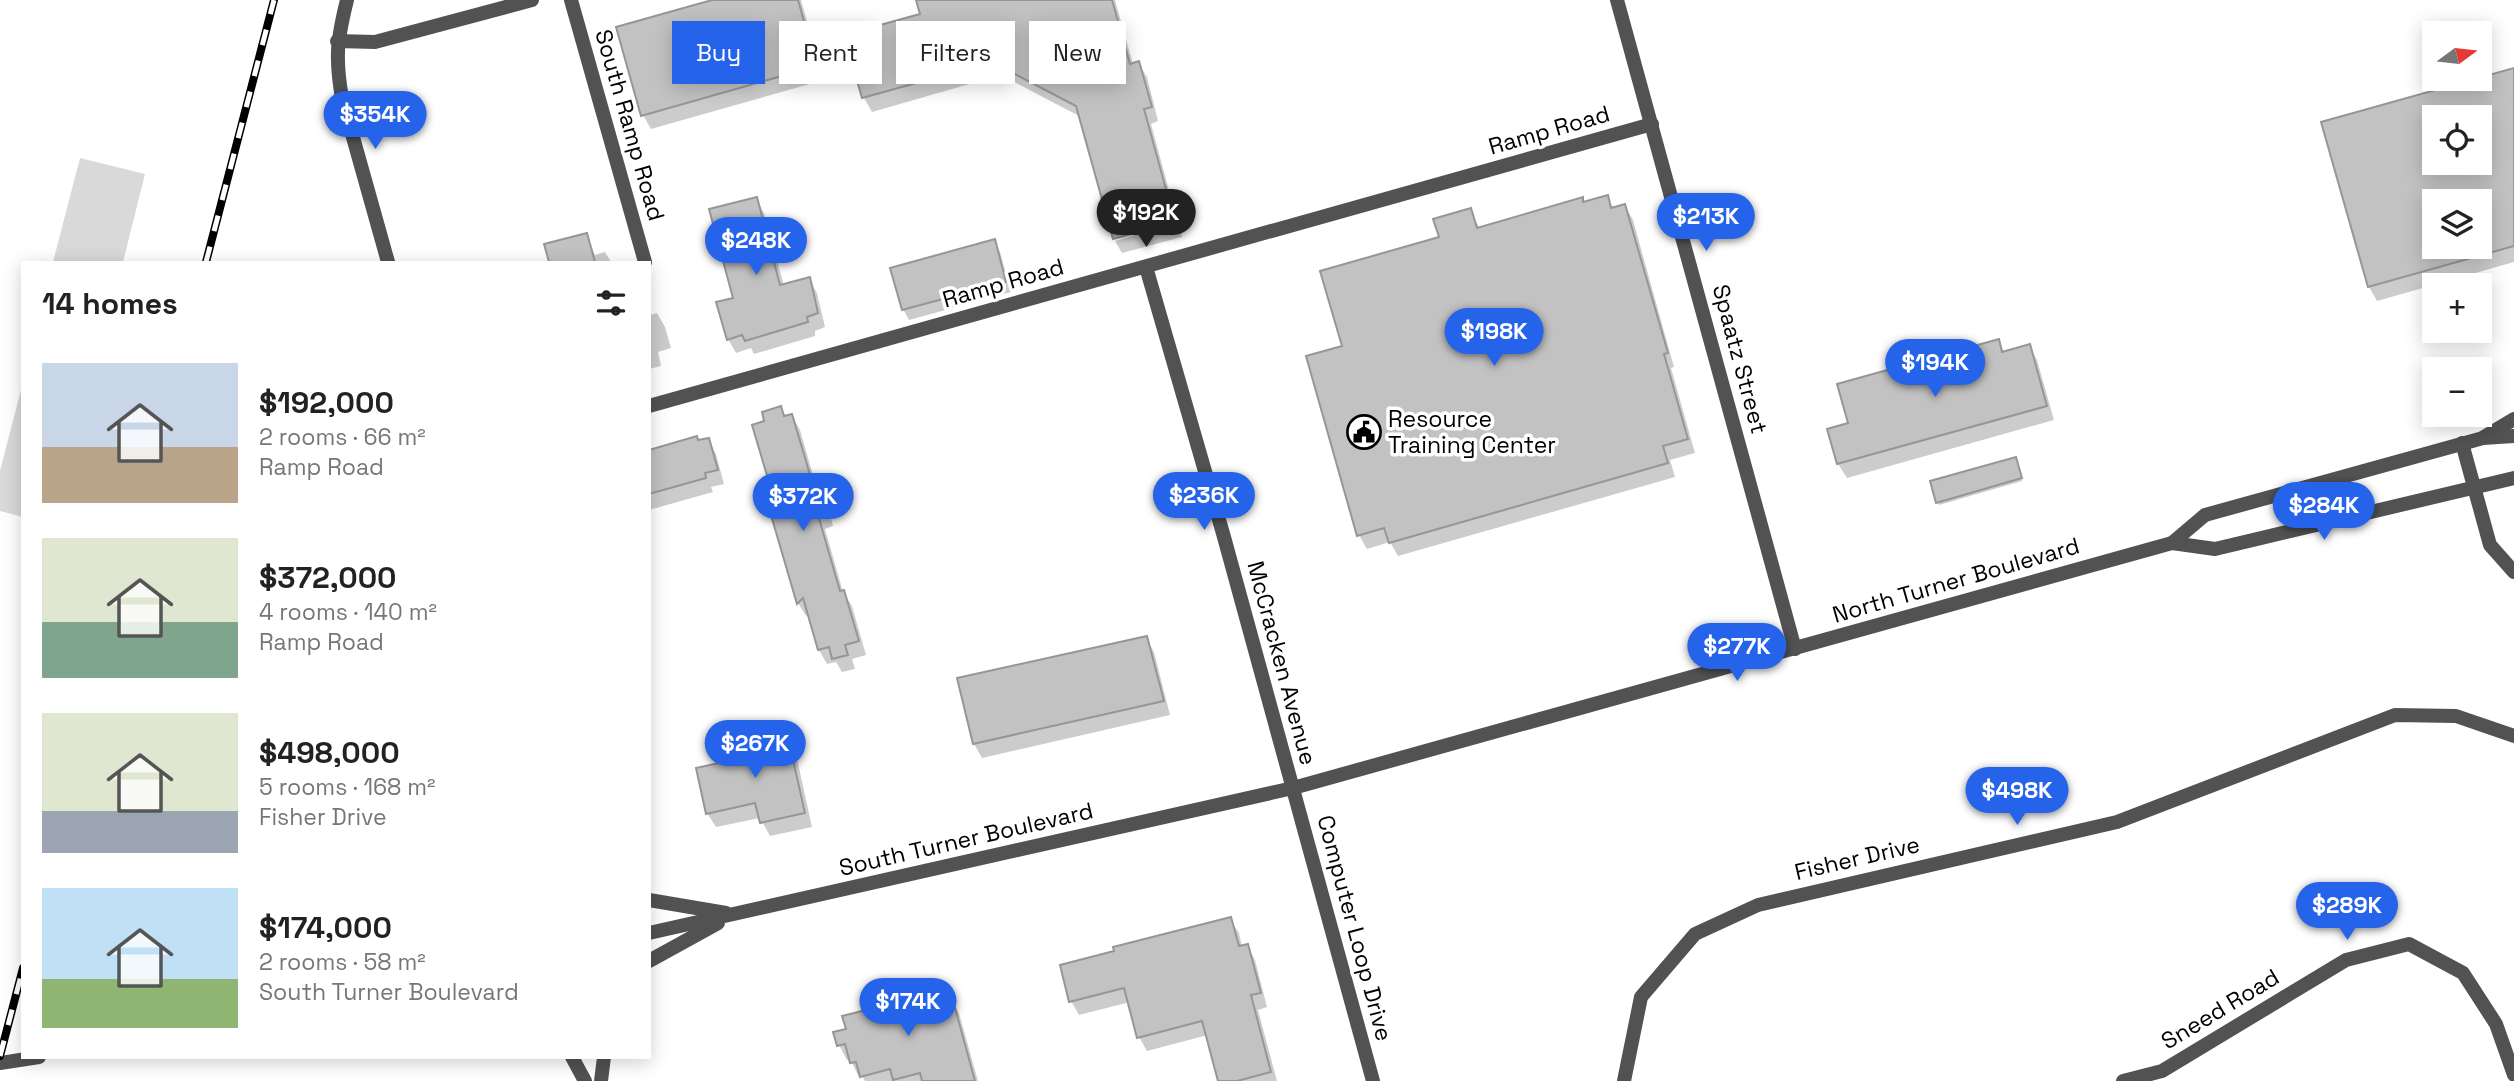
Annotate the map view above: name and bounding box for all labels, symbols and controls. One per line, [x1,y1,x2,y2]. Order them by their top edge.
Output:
chip: Buy [672,21,765,84]
chip: Rent [779,21,882,84]
chip: Filters [896,21,1015,84]
chip: New [1029,21,1126,84]
north arrow [2422,21,2492,91]
map controls [2422,21,2492,427]
street label: South Ramp Road [588,26,672,224]
pin: $354K [326,92,424,151]
street label: Ramp Road [1485,98,1613,162]
text: $354K [340,99,410,129]
button: locate [2422,105,2492,175]
button: layers [2422,189,2492,259]
pin: $192K [1097,190,1195,249]
pin: $213K [1657,194,1755,253]
text: $192K [1113,197,1179,227]
text: $213K [1673,201,1739,231]
pin: $248K [707,218,805,277]
text: $248K [721,225,791,255]
street label: Ramp Road [939,251,1067,315]
button: + [2422,273,2492,343]
street label: Spaatz Street [1706,281,1774,437]
text: 14 homes [42,284,178,323]
icon: filters [592,284,630,322]
pin: $198K [1445,308,1543,368]
text: $198K [1461,316,1527,346]
pin: $194K [1886,340,1984,399]
text: $194K [1901,347,1969,377]
button: − [2422,357,2492,427]
text: $192,000 [259,383,394,422]
icon: home [98,391,182,475]
place label: Resource Training Center [1388,404,1556,460]
public building icon: Resource Training Center [1345,413,1383,451]
text: 2 rooms · 66 m² [259,422,426,452]
text: Ramp Road [259,452,384,482]
pin: $236K [1155,472,1253,532]
pin: $372K [754,474,852,533]
text: $236K [1169,480,1239,510]
text: $372K [769,481,837,511]
pin: $284K [2275,482,2373,542]
text: $284K [2289,490,2359,520]
street label: North Turner Boulevard [1829,530,2083,630]
text: $372,000 [259,558,397,597]
street label: McCracken Avenue [1240,558,1324,768]
icon: home [98,566,182,650]
text: 4 rooms · 140 m² [259,597,437,627]
pin: $277K [1688,624,1786,683]
text: Ramp Road [259,627,384,657]
text: $277K [1703,631,1771,661]
pin: $267K [706,720,804,780]
text: $267K [721,728,789,758]
text: $498,000 [259,733,400,772]
icon: home [98,741,182,825]
pin: $498K [1968,768,2066,827]
text: 5 rooms · 168 m² [259,772,436,802]
text: $498K [1982,775,2052,805]
street label: South Turner Boulevard [836,795,1096,883]
text: Fisher Drive [259,802,387,832]
street label: Computer Loop Drive [1310,812,1400,1044]
street label: Fisher Drive [1791,829,1923,887]
pin: $289K [2298,883,2396,942]
text: $289K [2312,890,2382,920]
text: $174,000 [259,908,392,947]
icon: home [98,916,182,1000]
text: 2 rooms · 58 m² [259,947,426,977]
street label: Sneed Road [2155,962,2285,1056]
text: South Turner Boulevard [259,977,519,1007]
pin: $174K [859,978,957,1038]
text: $174K [875,986,941,1016]

